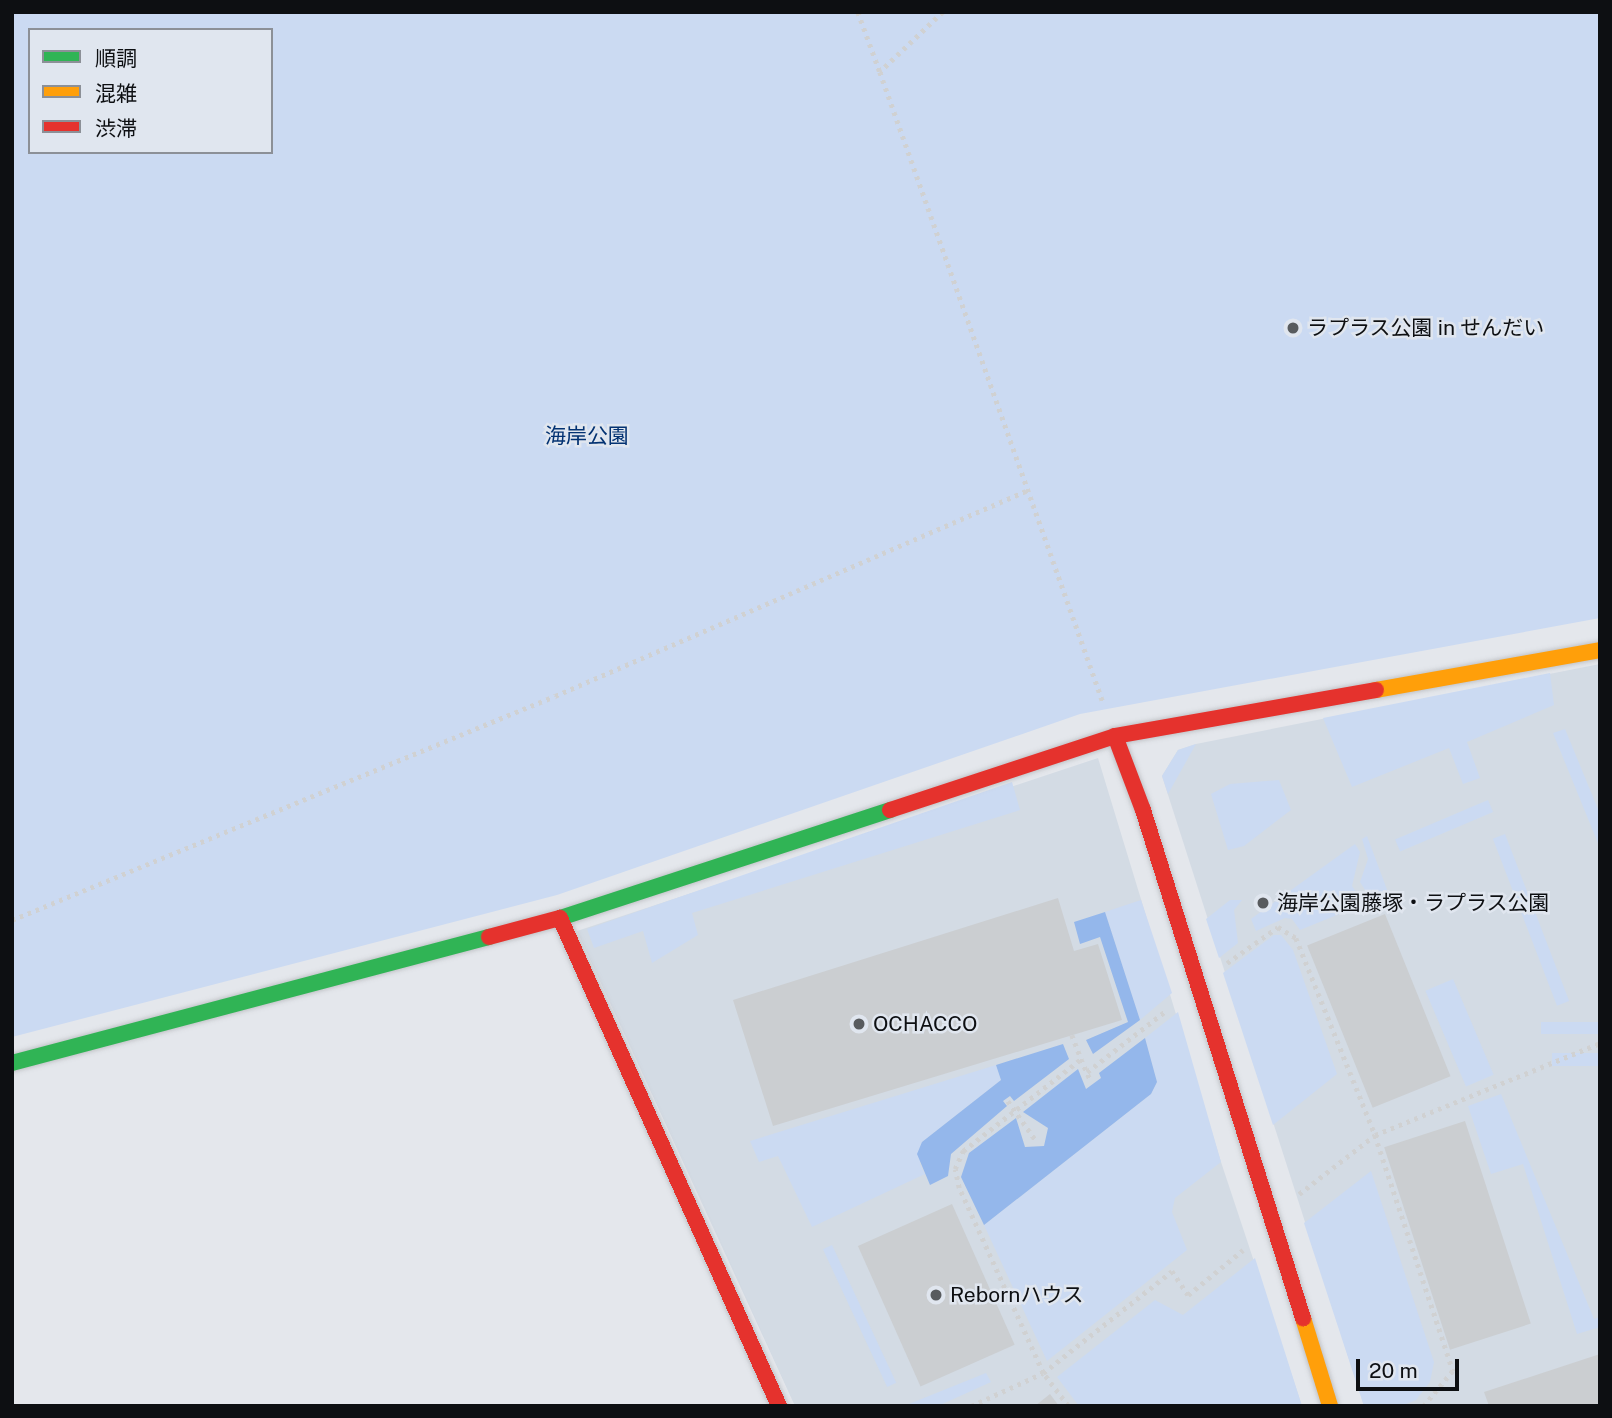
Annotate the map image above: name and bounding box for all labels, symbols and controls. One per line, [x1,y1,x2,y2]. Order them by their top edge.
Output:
legend [28,28,273,154]
text: 順調 [95,46,137,71]
text: 混雑 [95,81,137,106]
text: 渋滞 [95,116,137,141]
place label: ラプラス公園 in せんだい [1307,315,1545,341]
marker: ラプラス公園 in せんだい [1285,320,1301,336]
park label: 海岸公園 [545,423,629,449]
place label: 海岸公園藤塚・ラプラス公園 [1277,890,1550,916]
marker: 海岸公園藤塚・ラプラス公園 [1255,895,1271,911]
place label: OCHACCO [873,1011,977,1037]
marker: OCHACCO [851,1016,867,1032]
place label: Rebornハウス [950,1282,1083,1308]
marker: Rebornハウス [928,1287,944,1303]
scale bar [1360,1344,1463,1388]
text: 20 m [1369,1358,1418,1383]

